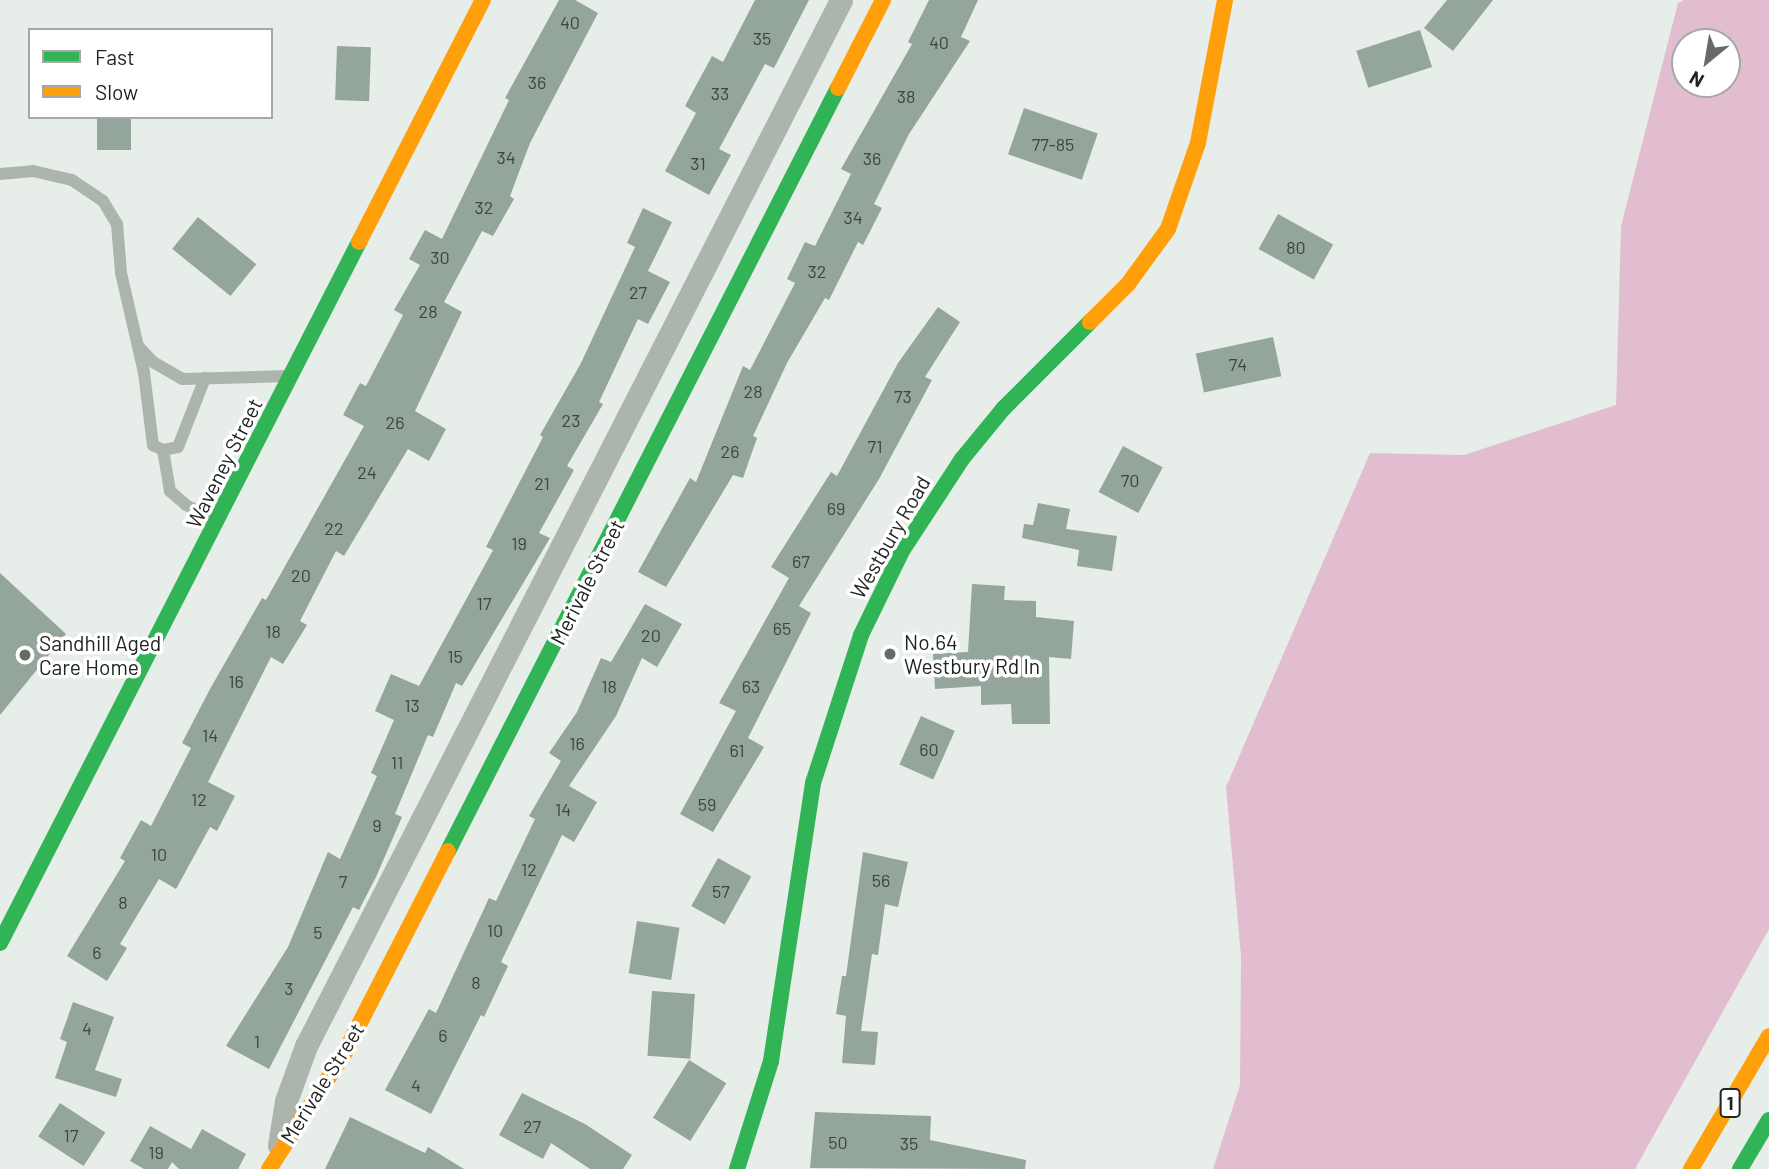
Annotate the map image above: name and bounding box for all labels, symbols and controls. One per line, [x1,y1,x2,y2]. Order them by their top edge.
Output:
house number: 40 [560,11,580,33]
house number: 35 [753,27,771,49]
legend [28,28,273,119]
north arrow [1671,28,1741,98]
house number: 40 [929,31,949,53]
text: Fast [95,44,135,69]
text: N [1685,67,1707,93]
house number: 36 [528,71,546,93]
text: Slow [95,79,138,104]
house number: 33 [711,82,729,104]
house number: 38 [897,85,915,107]
house number: 77-85 [1032,133,1074,155]
house number: 34 [496,146,516,168]
house number: 36 [863,147,881,169]
house number: 31 [690,152,706,174]
house number: 32 [475,196,493,218]
house number: 34 [843,206,863,228]
house number: 80 [1286,236,1306,258]
house number: 30 [430,246,450,268]
house number: 32 [808,260,826,282]
house number: 27 [629,281,647,303]
house number: 28 [418,300,438,322]
house number: 74 [1229,353,1247,375]
house number: 28 [743,380,763,402]
house number: 73 [894,385,912,407]
street label: Waveney Street [181,394,267,532]
house number: 23 [562,409,580,431]
house number: 26 [386,411,404,433]
house number: 71 [868,435,882,457]
house number: 26 [721,440,739,462]
house number: 24 [357,461,377,483]
house number: 70 [1121,469,1139,491]
street label: Westbury Road [845,471,935,603]
house number: 21 [534,472,550,494]
house number: 69 [827,497,845,519]
street label: Merivale Street [545,515,629,649]
house number: 22 [324,517,344,539]
house number: 19 [511,532,527,554]
house number: 67 [792,550,810,572]
house number: 20 [291,564,311,586]
house number: 17 [477,592,491,614]
house number: 65 [773,617,791,639]
house number: 18 [265,620,281,642]
house number: 20 [641,624,661,646]
place label: No.64 Westbury Rd In [904,629,1040,679]
place label: Sandhill Aged Care Home [39,630,161,680]
house number: 15 [447,645,463,667]
marker: No.64 Westbury Rd In [882,646,898,662]
marker: Sandhill Aged Care Home [17,647,33,663]
house number: 16 [228,670,244,692]
house number: 18 [601,675,617,697]
house number: 63 [742,675,760,697]
house number: 13 [404,694,420,716]
house number: 14 [202,724,218,746]
house number: 16 [569,732,585,754]
house number: 60 [919,738,939,760]
house number: 61 [729,739,745,761]
house number: 11 [391,751,403,773]
house number: 12 [191,788,207,810]
house number: 59 [698,793,716,815]
house number: 14 [555,798,571,820]
house number: 9 [372,814,382,836]
house number: 10 [151,843,167,865]
house number: 12 [521,858,537,880]
house number: 56 [872,869,890,891]
house number: 7 [339,870,347,892]
house number: 57 [712,880,730,902]
house number: 8 [118,891,128,913]
house number: 10 [487,919,503,941]
house number: 5 [313,921,323,943]
house number: 6 [92,941,102,963]
house number: 8 [471,971,481,993]
house number: 3 [284,977,294,999]
house number: 4 [82,1017,92,1039]
street label: Merivale Street [275,1018,369,1148]
house number: 6 [438,1024,448,1046]
house number: 1 [254,1030,260,1052]
house number: 4 [411,1074,421,1096]
road number: 1 [1720,1088,1740,1119]
house number: 27 [523,1115,541,1137]
house number: 17 [64,1124,78,1146]
house number: 50 [828,1131,848,1153]
house number: 35 [900,1132,918,1154]
house number: 19 [148,1141,164,1163]

